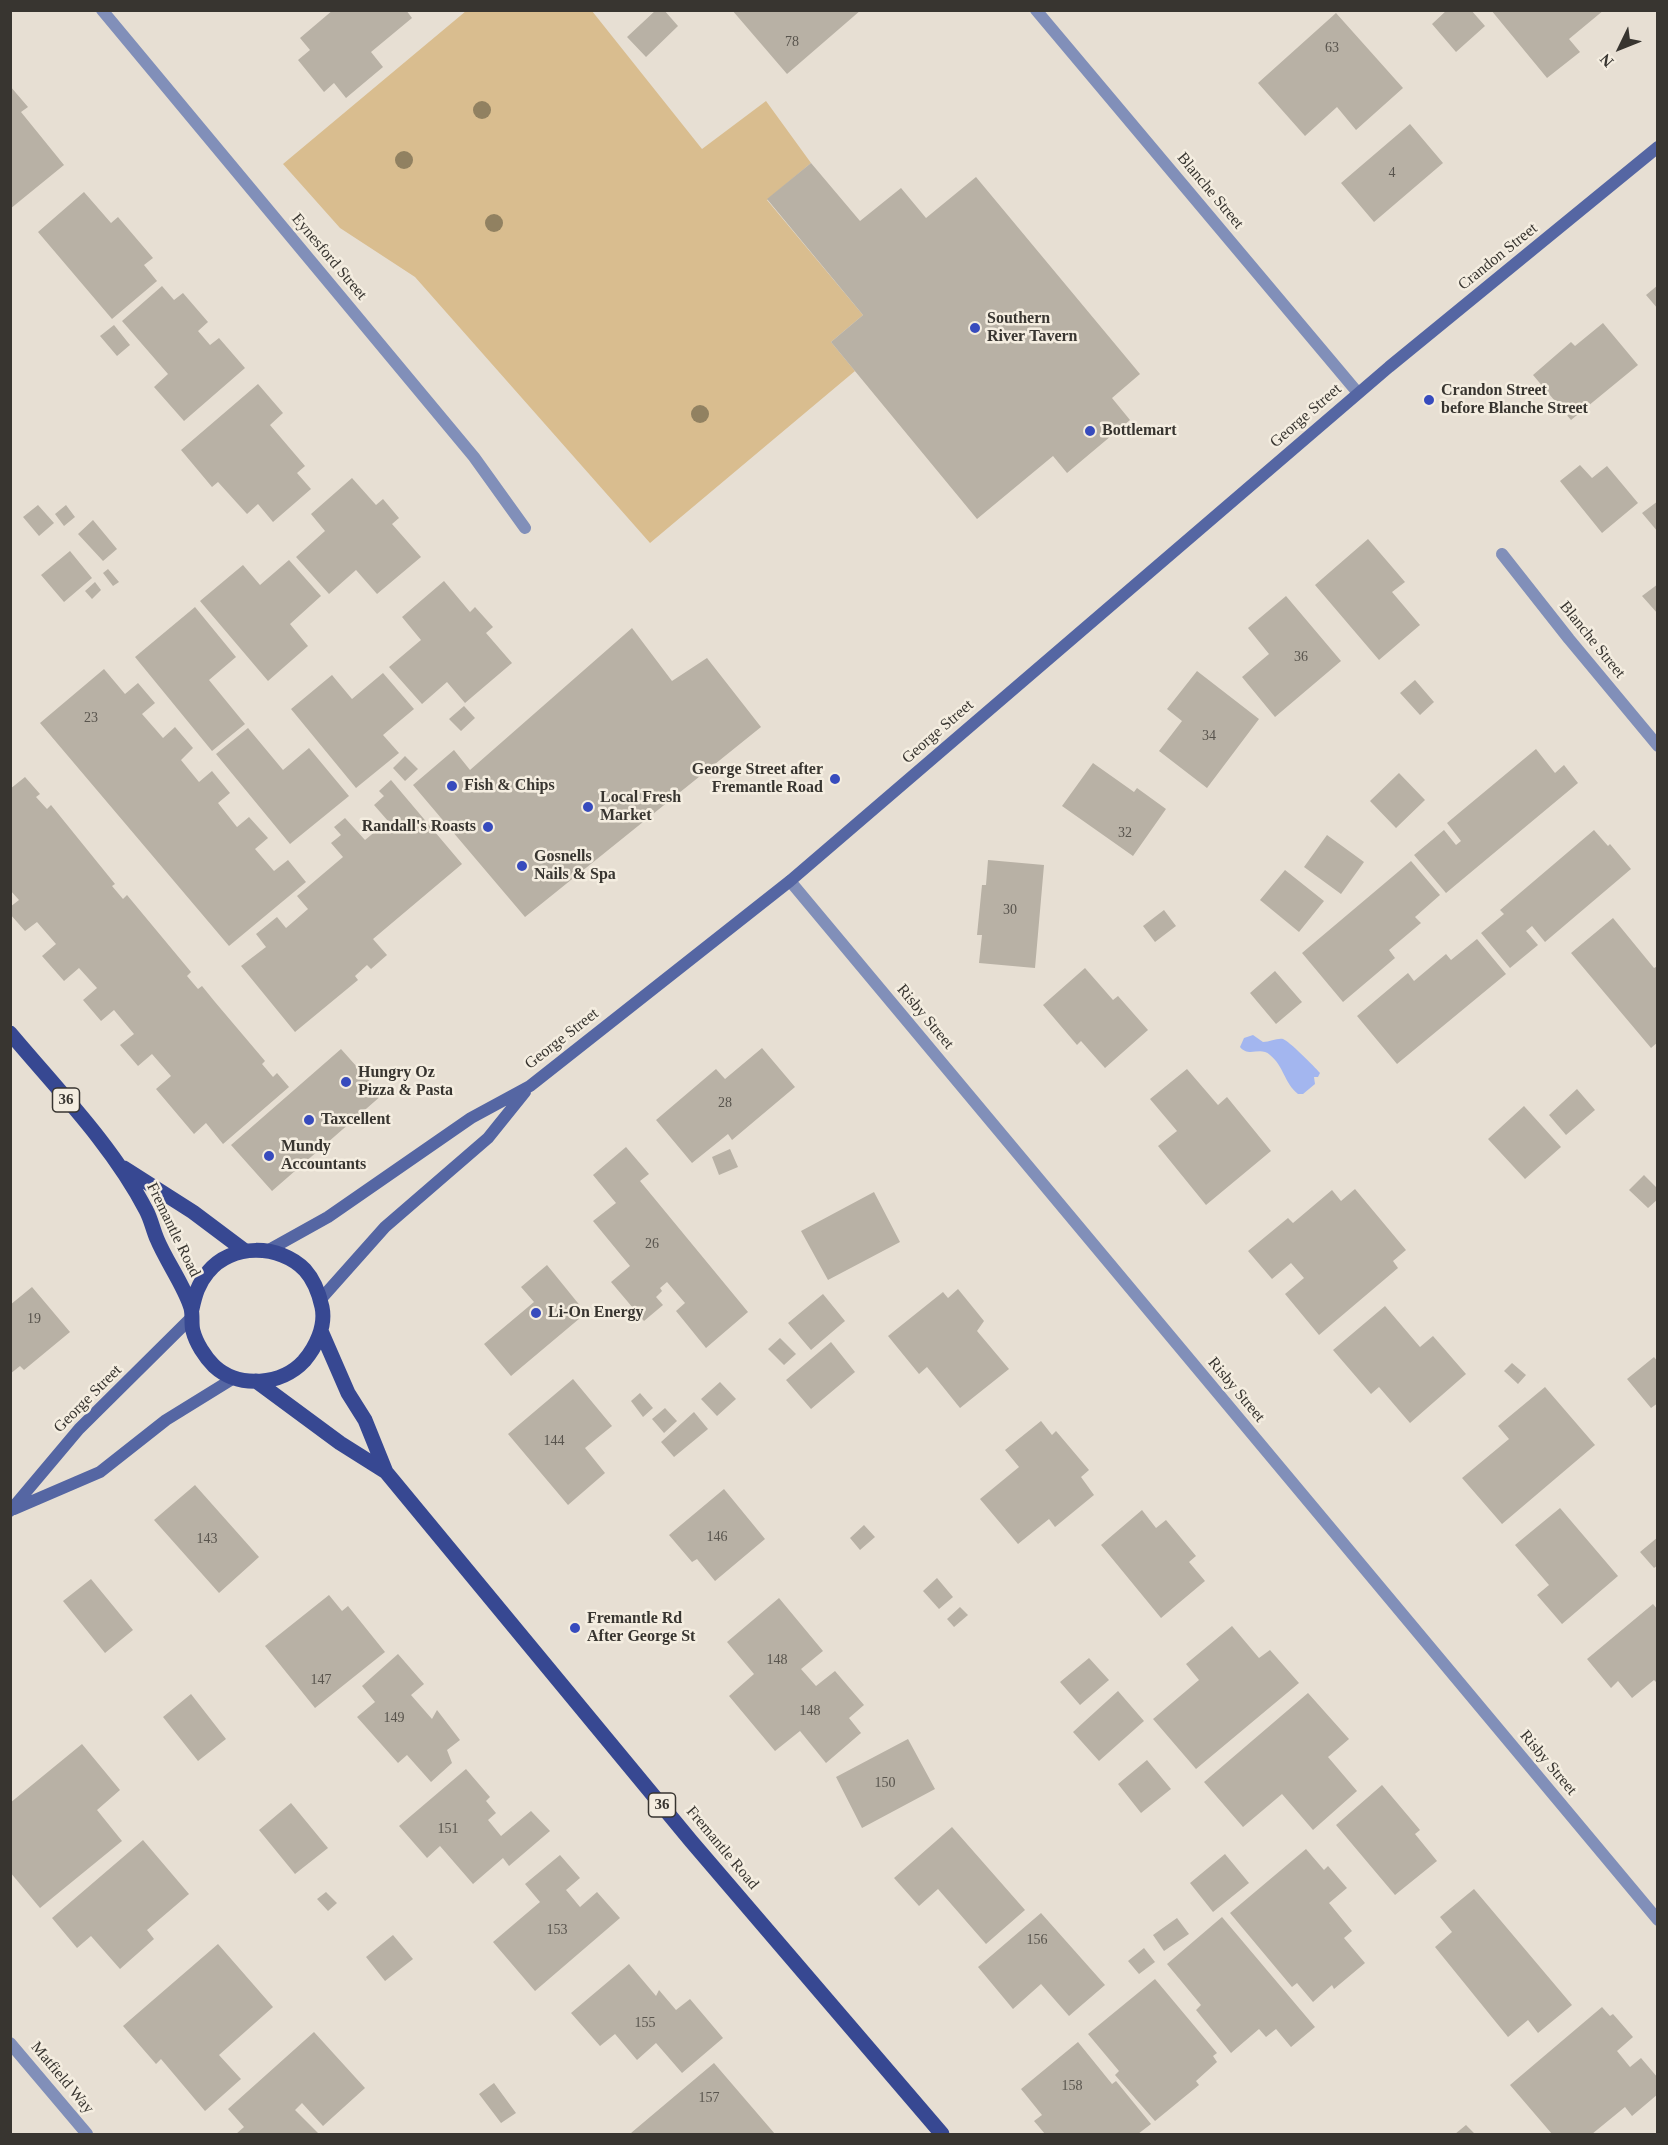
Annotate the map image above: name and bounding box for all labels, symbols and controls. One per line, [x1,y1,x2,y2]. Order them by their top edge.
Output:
north arrow [1590,18,1650,78]
house number: 78 [785,34,799,50]
house number: 63 [1325,40,1339,56]
text: N [1596,51,1617,71]
street label: Blanche Street [1173,149,1247,233]
house number: 4 [1388,165,1396,181]
street label: Eynesford Street [287,210,371,304]
street label: Crandon Street [1454,219,1542,295]
place label: Southern River Tavern [987,309,1078,347]
marker: Southern River Tavern [968,321,982,335]
street label: George Street [1266,380,1346,452]
place label: Crandon Street before Blanche Street [1441,381,1588,419]
marker: Crandon Street before Blanche Street [1422,393,1436,407]
place label: Bottlemart [1102,421,1177,441]
marker: Bottlemart [1083,424,1097,438]
street label: Blanche Street [1555,598,1629,682]
house number: 36 [1294,649,1308,665]
street label: George Street [898,696,978,768]
house number: 23 [84,710,98,726]
house number: 34 [1202,728,1216,744]
place label: George Street after Fremantle Road [692,760,823,798]
marker: George Street after Fremantle Road [828,772,842,786]
place label: Fish & Chips [464,776,555,796]
marker: Fish & Chips [445,779,459,793]
place label: Local Fresh Market [600,788,681,826]
marker: Local Fresh Market [581,800,595,814]
place label: Randall's Roasts [362,817,476,837]
marker: Randall's Roasts [481,820,495,834]
house number: 32 [1118,825,1132,841]
place label: Gosnells Nails & Spa [534,847,616,885]
marker: Gosnells Nails & Spa [515,859,529,873]
house number: 30 [1003,902,1017,918]
street label: Risby Street [892,981,958,1053]
street label: George Street [521,1004,603,1074]
place label: Hungry Oz Pizza & Pasta [358,1063,453,1101]
marker: Hungry Oz Pizza & Pasta [339,1075,353,1089]
road number: 36 [52,1088,80,1112]
house number: 28 [718,1095,732,1111]
place label: Taxcellent [321,1110,391,1130]
marker: Taxcellent [302,1113,316,1127]
place label: Mundy Accountants [281,1137,366,1175]
marker: Mundy Accountants [262,1149,276,1163]
street label: Fremantle Road [142,1180,204,1280]
house number: 26 [645,1236,659,1252]
place label: Li-On Energy [548,1303,644,1323]
marker: Li-On Energy [529,1306,543,1320]
house number: 19 [27,1311,41,1327]
street label: Risby Street [1203,1354,1269,1426]
street label: George Street [50,1361,126,1437]
house number: 144 [544,1433,564,1449]
house number: 146 [706,1529,728,1545]
house number: 143 [196,1531,218,1547]
place label: Fremantle Rd After George St [587,1609,695,1647]
marker: Fremantle Rd After George St [568,1621,582,1635]
house number: 148 [766,1652,788,1668]
house number: 147 [310,1672,332,1688]
house number: 148 [800,1703,820,1719]
house number: 149 [384,1710,404,1726]
street label: Risby Street [1515,1727,1581,1799]
house number: 150 [874,1775,896,1791]
road number: 36 [648,1793,676,1817]
street label: Fremantle Road [682,1803,762,1893]
house number: 151 [438,1821,458,1837]
house number: 153 [546,1922,568,1938]
house number: 156 [1026,1932,1048,1948]
house number: 155 [634,2015,656,2031]
street label: Matfield Way [26,2038,98,2118]
house number: 158 [1062,2078,1082,2094]
house number: 157 [698,2090,720,2106]

